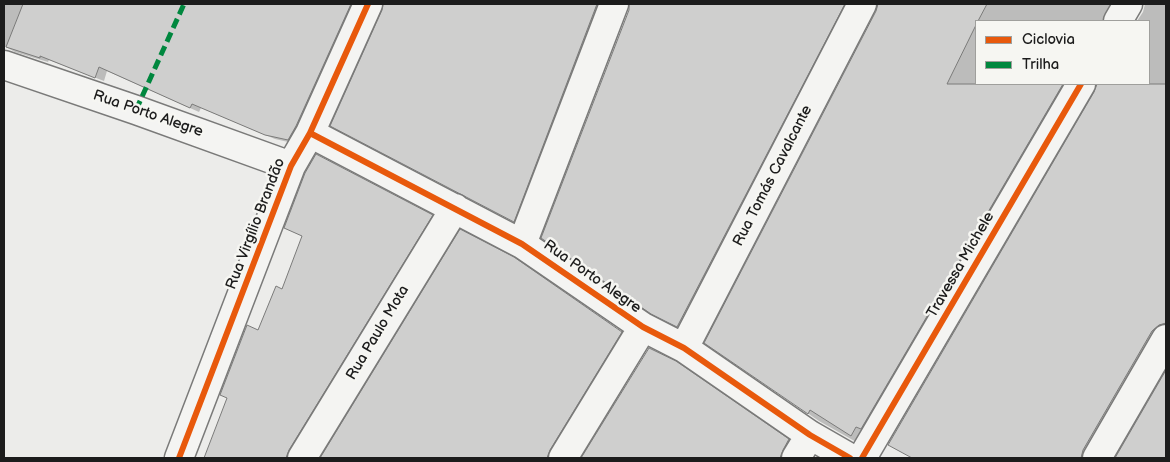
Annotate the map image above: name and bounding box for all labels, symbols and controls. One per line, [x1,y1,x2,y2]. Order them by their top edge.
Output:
legend [975,20,1150,85]
text: Ciclovia [1022,30,1075,49]
text: Trilha [1022,55,1059,74]
street label: Rua Porto Alegre [91,87,205,141]
street label: Rua Tomás Cavalcante [730,103,816,249]
street label: Rua Virgílio Brandão [223,156,289,292]
street label: Travessa Michele [923,209,999,321]
street label: Rua Porto Alegre [540,237,644,317]
street label: Rua Paulo Mota [343,283,413,383]

